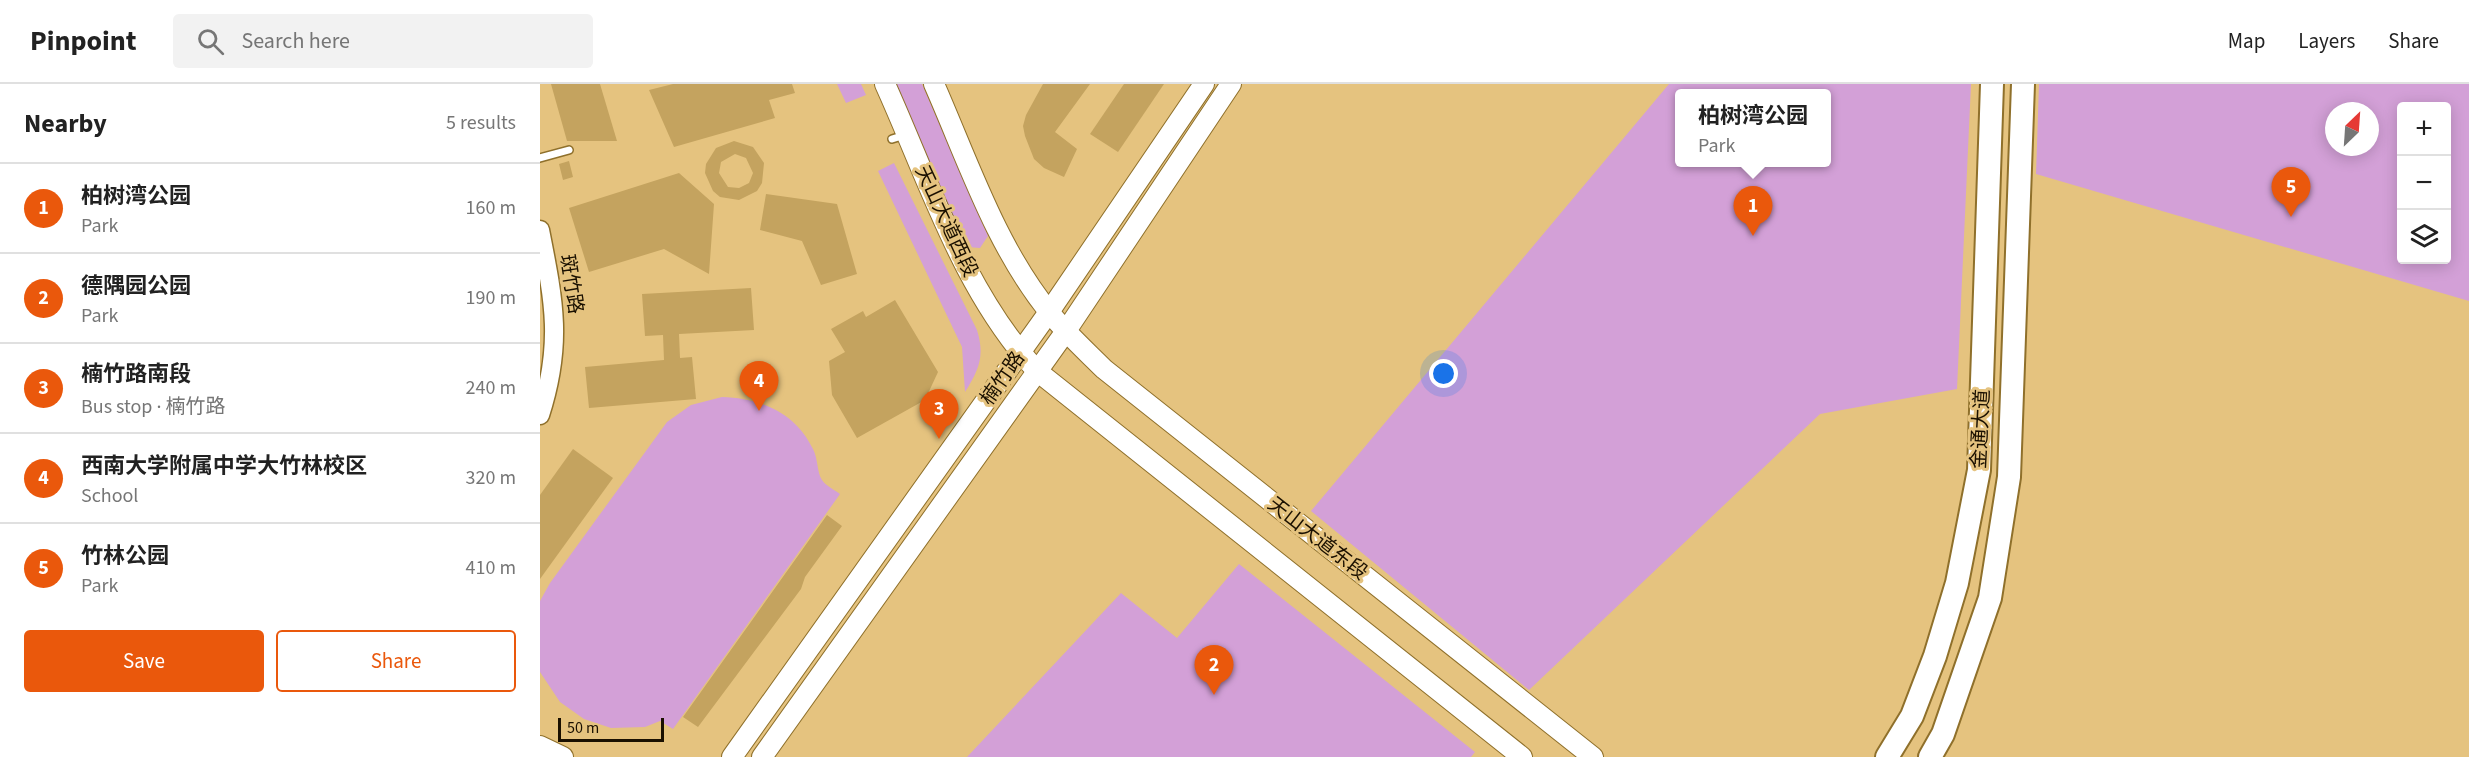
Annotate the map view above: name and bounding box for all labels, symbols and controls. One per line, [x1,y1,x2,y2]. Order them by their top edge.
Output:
search box [173,14,593,68]
text: Pinpoint [30,21,137,61]
icon: search [194,25,227,58]
text: Search here [242,25,350,57]
text: Map [2228,26,2265,56]
text: Layers [2298,26,2355,56]
text: Share [2388,26,2439,56]
popup [1675,89,1831,167]
text: 柏树湾公园 [1698,100,1808,132]
north arrow [2325,102,2379,156]
map controls [2397,102,2451,264]
button: + [2397,102,2451,156]
text: Nearby [24,105,107,142]
text: 5 results [446,109,516,137]
text: Park [1698,132,1735,160]
button: − [2397,156,2451,210]
street label: 天山大道西段 [908,161,984,282]
pin: 5 [2272,168,2310,217]
text: 柏树湾公园 [81,180,191,212]
pin: 1 [1734,186,1772,236]
text: 1 [38,194,49,222]
text: 160 m [466,194,516,222]
button: layers [2397,210,2451,264]
text: Park [81,212,118,240]
street label: 斑竹路 [552,252,590,316]
text: 德隅园公园 [81,270,191,302]
text: 2 [38,284,49,312]
text: 190 m [466,284,516,312]
text: Park [81,302,118,330]
street label: 楠竹路 [974,346,1031,411]
text: 楠竹路南段 [81,358,191,390]
your location [1429,359,1458,388]
pin: 4 [740,362,778,411]
text: 3 [38,374,49,402]
text: 240 m [466,374,516,402]
street label: 金通大道 [1965,388,1997,470]
pin: 3 [920,390,958,439]
text: Bus stop · 楠竹路 [81,393,225,421]
text: 西南大学附属中学大竹林校区 [81,450,367,482]
text: 4 [38,464,49,492]
text: 320 m [466,464,516,492]
text: School [81,482,138,510]
street label: 天山大道东段 [1261,491,1373,587]
text: 竹林公园 [81,540,169,572]
text: 5 [38,554,49,582]
text: 410 m [466,554,516,582]
text: Park [81,572,118,600]
button: Save [24,630,264,692]
button: Share [276,630,516,692]
pin: 2 [1194,646,1234,695]
scale bar [558,715,664,742]
text: 50 m [567,717,599,739]

